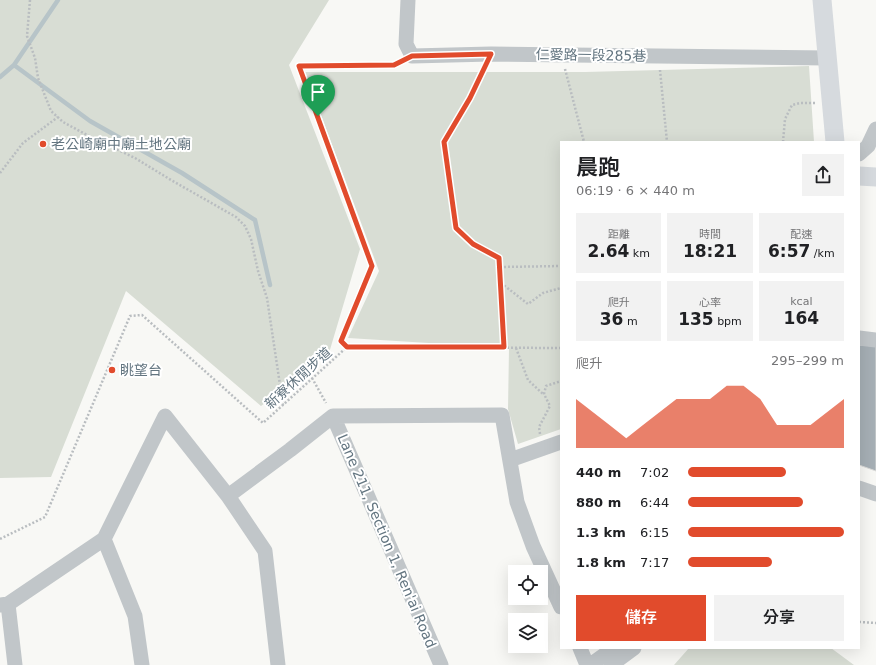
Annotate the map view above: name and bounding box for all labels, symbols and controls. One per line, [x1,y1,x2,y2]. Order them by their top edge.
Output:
street label: 仁愛路一段285巷 [536,46,646,64]
pin [301,75,335,116]
icon: arrive [307,81,329,103]
place label: 老公崎廟中廟土地公廟 [51,136,191,152]
marker: 老公崎廟中廟土地公廟 [38,139,48,149]
button: share [802,154,844,196]
text: 晨跑 [576,155,620,180]
text: 06:19 · 6 × 440 m [576,183,695,198]
text: 距離 [608,228,630,241]
text: 時間 [699,228,721,241]
text: 配速 [790,228,812,241]
text: 2.64 [587,241,629,261]
text: 18:21 [683,241,737,261]
text: 6:57 [768,241,810,261]
text: km [629,247,650,260]
text: /km [810,247,835,260]
text: kcal [790,295,812,308]
text: 爬升 [608,296,630,309]
text: 心率 [699,296,721,309]
text: 164 [784,308,819,328]
text: 36 [600,309,623,329]
text: 135 [678,309,714,329]
text: m [623,315,638,328]
text: bpm [714,315,742,328]
street label: 新寮休閒步道 [261,344,335,412]
text: 295–299 m [771,353,844,368]
text: 爬升 [576,356,602,371]
place label: 眺望台 [120,362,162,378]
marker: 眺望台 [107,365,117,375]
street label: Lane 211, Section 1, Ren'ai Road [335,432,439,650]
text: 440 m [576,465,621,480]
text: 7:02 [640,465,669,480]
text: 880 m [576,495,621,510]
text: 6:44 [640,495,669,510]
text: 1.3 km [576,525,626,540]
text: 6:15 [640,525,669,540]
text: 1.8 km [576,555,626,570]
text: 7:17 [640,555,669,570]
map controls [508,565,548,653]
button: locate [508,565,548,605]
button: 儲存 [576,595,706,641]
button: 分享 [714,595,844,641]
button: layers [508,613,548,653]

